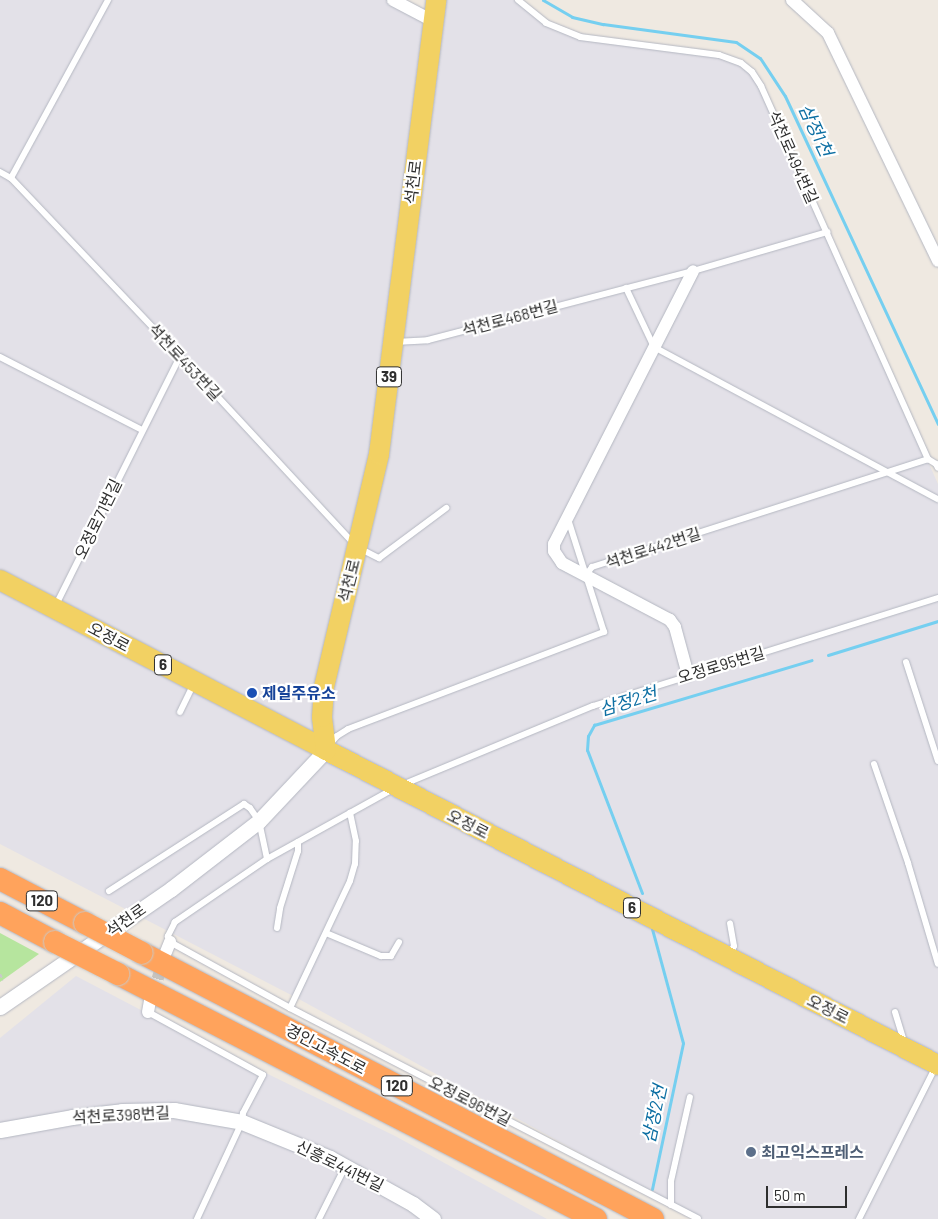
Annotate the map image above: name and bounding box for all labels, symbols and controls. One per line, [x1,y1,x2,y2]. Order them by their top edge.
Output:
water label: 삼정1천 [794,100,838,160]
street label: 석천로494번길 [764,108,822,206]
street label: 석천로 [401,159,425,205]
street label: 석천로468번길 [460,296,560,340]
street label: 석천로453번길 [144,319,226,405]
road number: 39 [375,364,403,390]
street label: 오정로71번길 [70,476,126,562]
street label: 석천로442번길 [603,523,703,573]
street label: 석천로 [334,557,364,605]
street label: 오정로 [85,618,133,656]
street label: 오정로95번길 [675,643,767,687]
road number: 6 [153,652,173,678]
water label: 삼정2천 [597,682,659,720]
place label: 제일주유소 [262,683,336,703]
marker: 제일주유소 [246,687,258,699]
street label: 오정로 [444,805,492,843]
road number: 120 [26,888,58,914]
road number: 6 [622,896,642,920]
street label: 석천로 [102,899,150,941]
street label: 오정로 [804,990,852,1028]
street label: 경인고속도로 [283,1020,369,1078]
street label: 오정로96번길 [425,1072,515,1130]
road number: 120 [381,1074,413,1098]
water label: 삼정2천 [637,1083,671,1145]
street label: 석천로398번길 [71,1103,171,1127]
street label: 신흥로441번길 [293,1136,387,1196]
place label: 최고익스프레스 [761,1142,864,1162]
marker: 최고익스프레스 [745,1146,757,1158]
scale bar [768,1176,849,1208]
text: 50 m [774,1186,806,1204]

